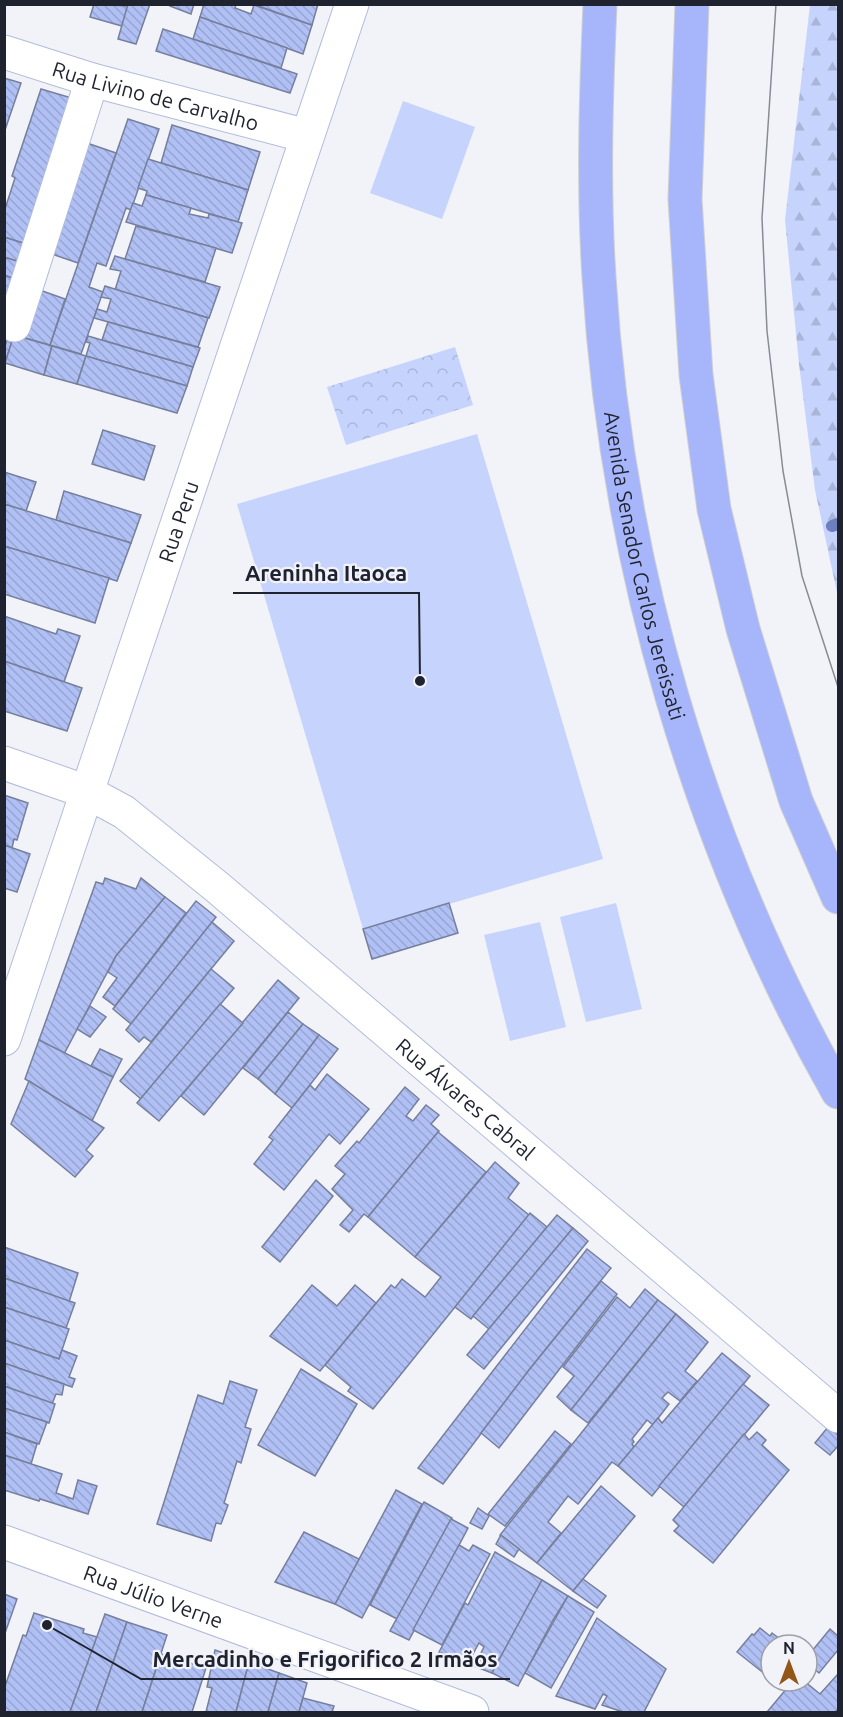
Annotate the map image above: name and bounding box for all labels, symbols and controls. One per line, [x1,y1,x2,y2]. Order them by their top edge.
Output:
street label: Rua Livino de Carvalho [50,56,261,135]
street label: Avenida Senador Carlos Jereissati [600,410,690,723]
street label: Rua Peru [153,478,203,565]
callout: Areninha Itaoca [233,553,419,593]
text: Areninha Itaoca [245,560,407,585]
street label: Rua Álvares Cabral [391,1033,540,1165]
street label: Rua Júlio Verne [80,1560,226,1633]
north arrow [759,1633,819,1693]
callout: Mercadinho e Frigorifico 2 Irmãos [141,1639,510,1679]
text: N [783,1639,795,1657]
text: Mercadinho e Frigorifico 2 Irmãos [152,1646,498,1671]

